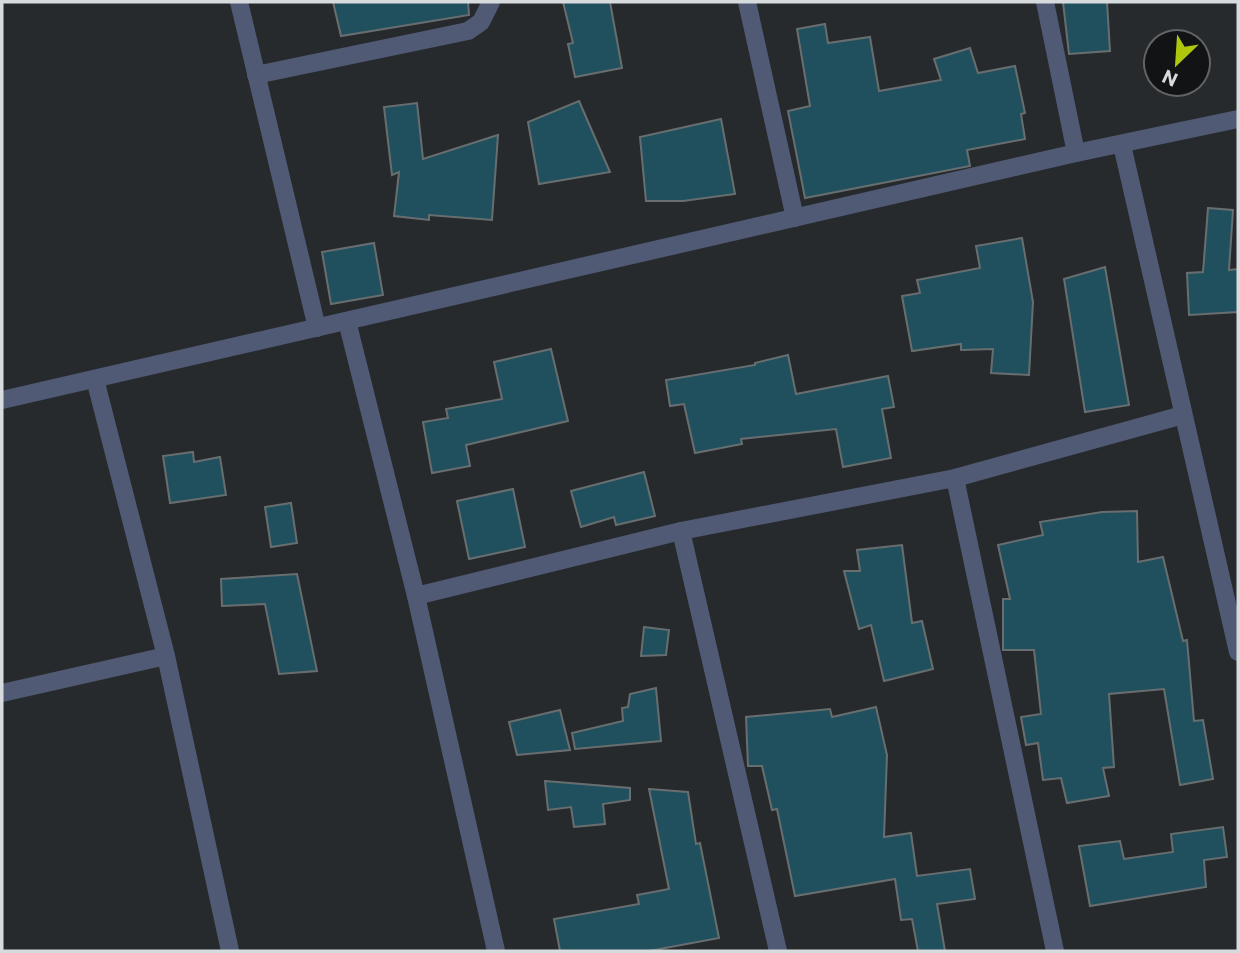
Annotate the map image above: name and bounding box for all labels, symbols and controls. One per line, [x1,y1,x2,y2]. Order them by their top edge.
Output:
north arrow [1142,28,1212,98]
text: N [1158,65,1181,92]

